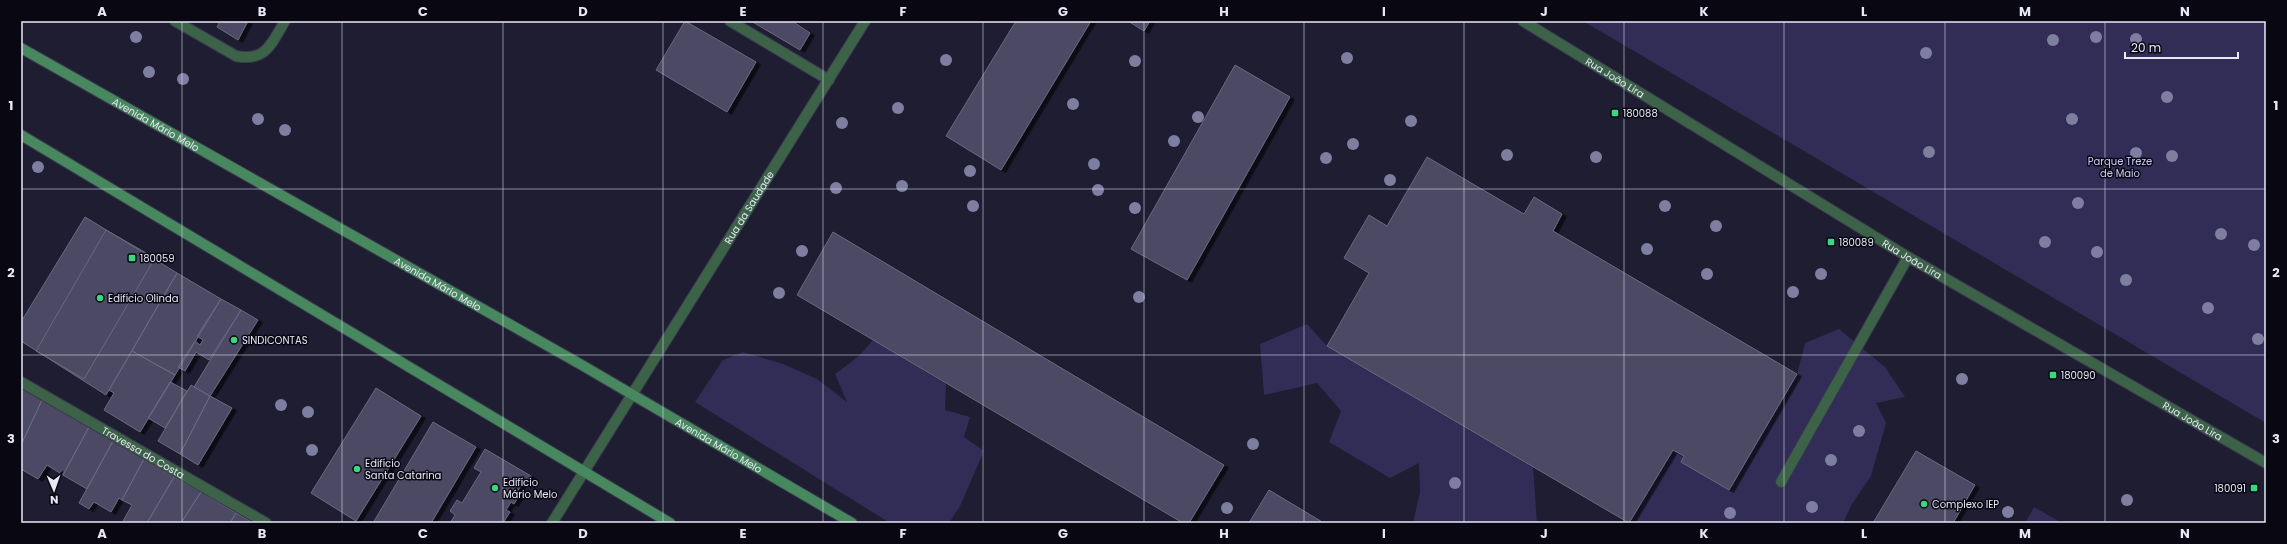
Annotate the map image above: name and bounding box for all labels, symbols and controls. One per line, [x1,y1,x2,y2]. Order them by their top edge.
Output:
text: A [97,2,107,21]
text: B [258,2,267,21]
text: C [418,2,428,21]
text: D [578,2,588,21]
text: E [739,2,747,21]
text: F [899,2,907,21]
text: G [1058,2,1068,21]
text: H [1219,2,1229,21]
text: I [1382,2,1386,21]
text: J [1540,2,1548,21]
text: K [1699,2,1709,21]
text: L [1861,2,1867,21]
text: M [2019,2,2031,21]
text: N [2180,2,2190,21]
scale bar [2125,34,2238,60]
text: 20 m [2131,39,2161,56]
street label: Rua João Lira [1583,54,1647,101]
street label: Avenida Mário Melo [110,94,202,155]
text: 1 [9,96,13,115]
text: 1 [2274,96,2278,115]
place label: 180088 [1623,106,1658,121]
marker: 180088 [1610,108,1620,118]
park label: Parque Treze de Maio [2088,154,2152,181]
street label: Rua da Saudade [720,168,777,247]
place label: 180089 [1839,235,1874,250]
street label: Rua João Lira [1879,235,1945,282]
marker: 180089 [1826,237,1836,247]
place label: 180059 [140,251,175,266]
marker: 180059 [127,253,137,263]
street label: Avenida Mário Melo [392,253,484,314]
text: 2 [7,263,15,282]
text: 2 [2272,263,2280,282]
place label: Edifício Olinda [108,291,178,306]
marker: Edifício Olinda [95,293,105,303]
place label: SINDICONTAS [242,333,308,348]
marker: SINDICONTAS [229,335,239,345]
place label: 180090 [2061,368,2096,383]
marker: 180090 [2048,370,2058,380]
street label: Rua João Lira [2160,398,2225,444]
street label: Avenida Mário Melo [673,414,765,476]
street label: Travessa do Costa [99,423,187,482]
text: 3 [7,429,15,448]
text: 3 [2272,429,2280,448]
place label: Edifício Santa Catarina [365,456,441,483]
marker: Edifício Santa Catarina [352,464,362,474]
north arrow [34,470,74,510]
place label: Edifício Mário Melo [503,475,557,502]
place label: 180091 [2214,481,2246,496]
marker: Edifício Mário Melo [490,483,500,493]
marker: 180091 [2249,483,2259,493]
text: N [50,492,59,508]
place label: Complexo IEP [1932,497,1999,512]
marker: Complexo IEP [1919,499,1929,509]
text: A [97,524,107,543]
text: B [258,524,267,543]
text: C [418,524,428,543]
text: D [578,524,588,543]
text: E [739,524,747,543]
text: F [899,524,907,543]
text: G [1058,524,1068,543]
text: H [1219,524,1229,543]
text: I [1382,524,1386,543]
text: J [1540,524,1548,543]
text: K [1699,524,1709,543]
text: L [1861,524,1867,543]
text: M [2019,524,2031,543]
text: N [2180,524,2190,543]

